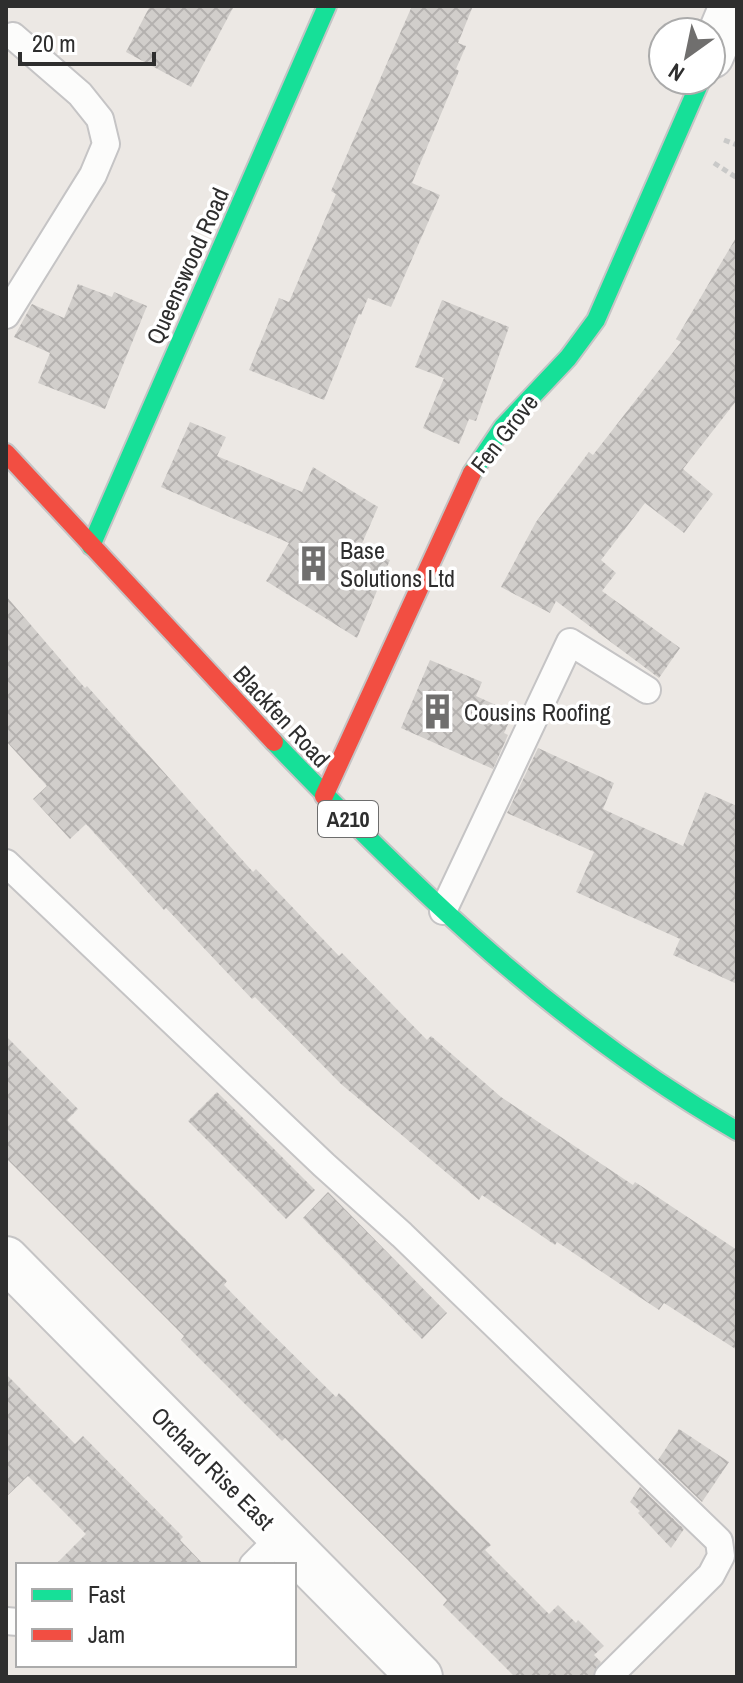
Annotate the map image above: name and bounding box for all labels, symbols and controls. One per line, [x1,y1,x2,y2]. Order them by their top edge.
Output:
scale bar [20,16,154,66]
north arrow [647,16,727,96]
text: 20 m [32,27,76,59]
text: N [662,57,690,89]
street label: Queenswood Road [138,183,236,349]
street label: Fen Grove [463,387,545,479]
place label: Base Solutions Ltd [340,534,455,594]
building icon: Base Solutions Ltd [295,545,333,583]
street label: Blackfen Road [227,658,337,774]
building icon: Cousins Roofing [419,693,457,731]
place label: Cousins Roofing [464,696,611,728]
road number: A210 [318,801,378,837]
street label: Orchard Rise East [144,1399,282,1537]
legend [16,1563,296,1667]
text: Fast [88,1578,126,1610]
text: Jam [88,1618,125,1650]

